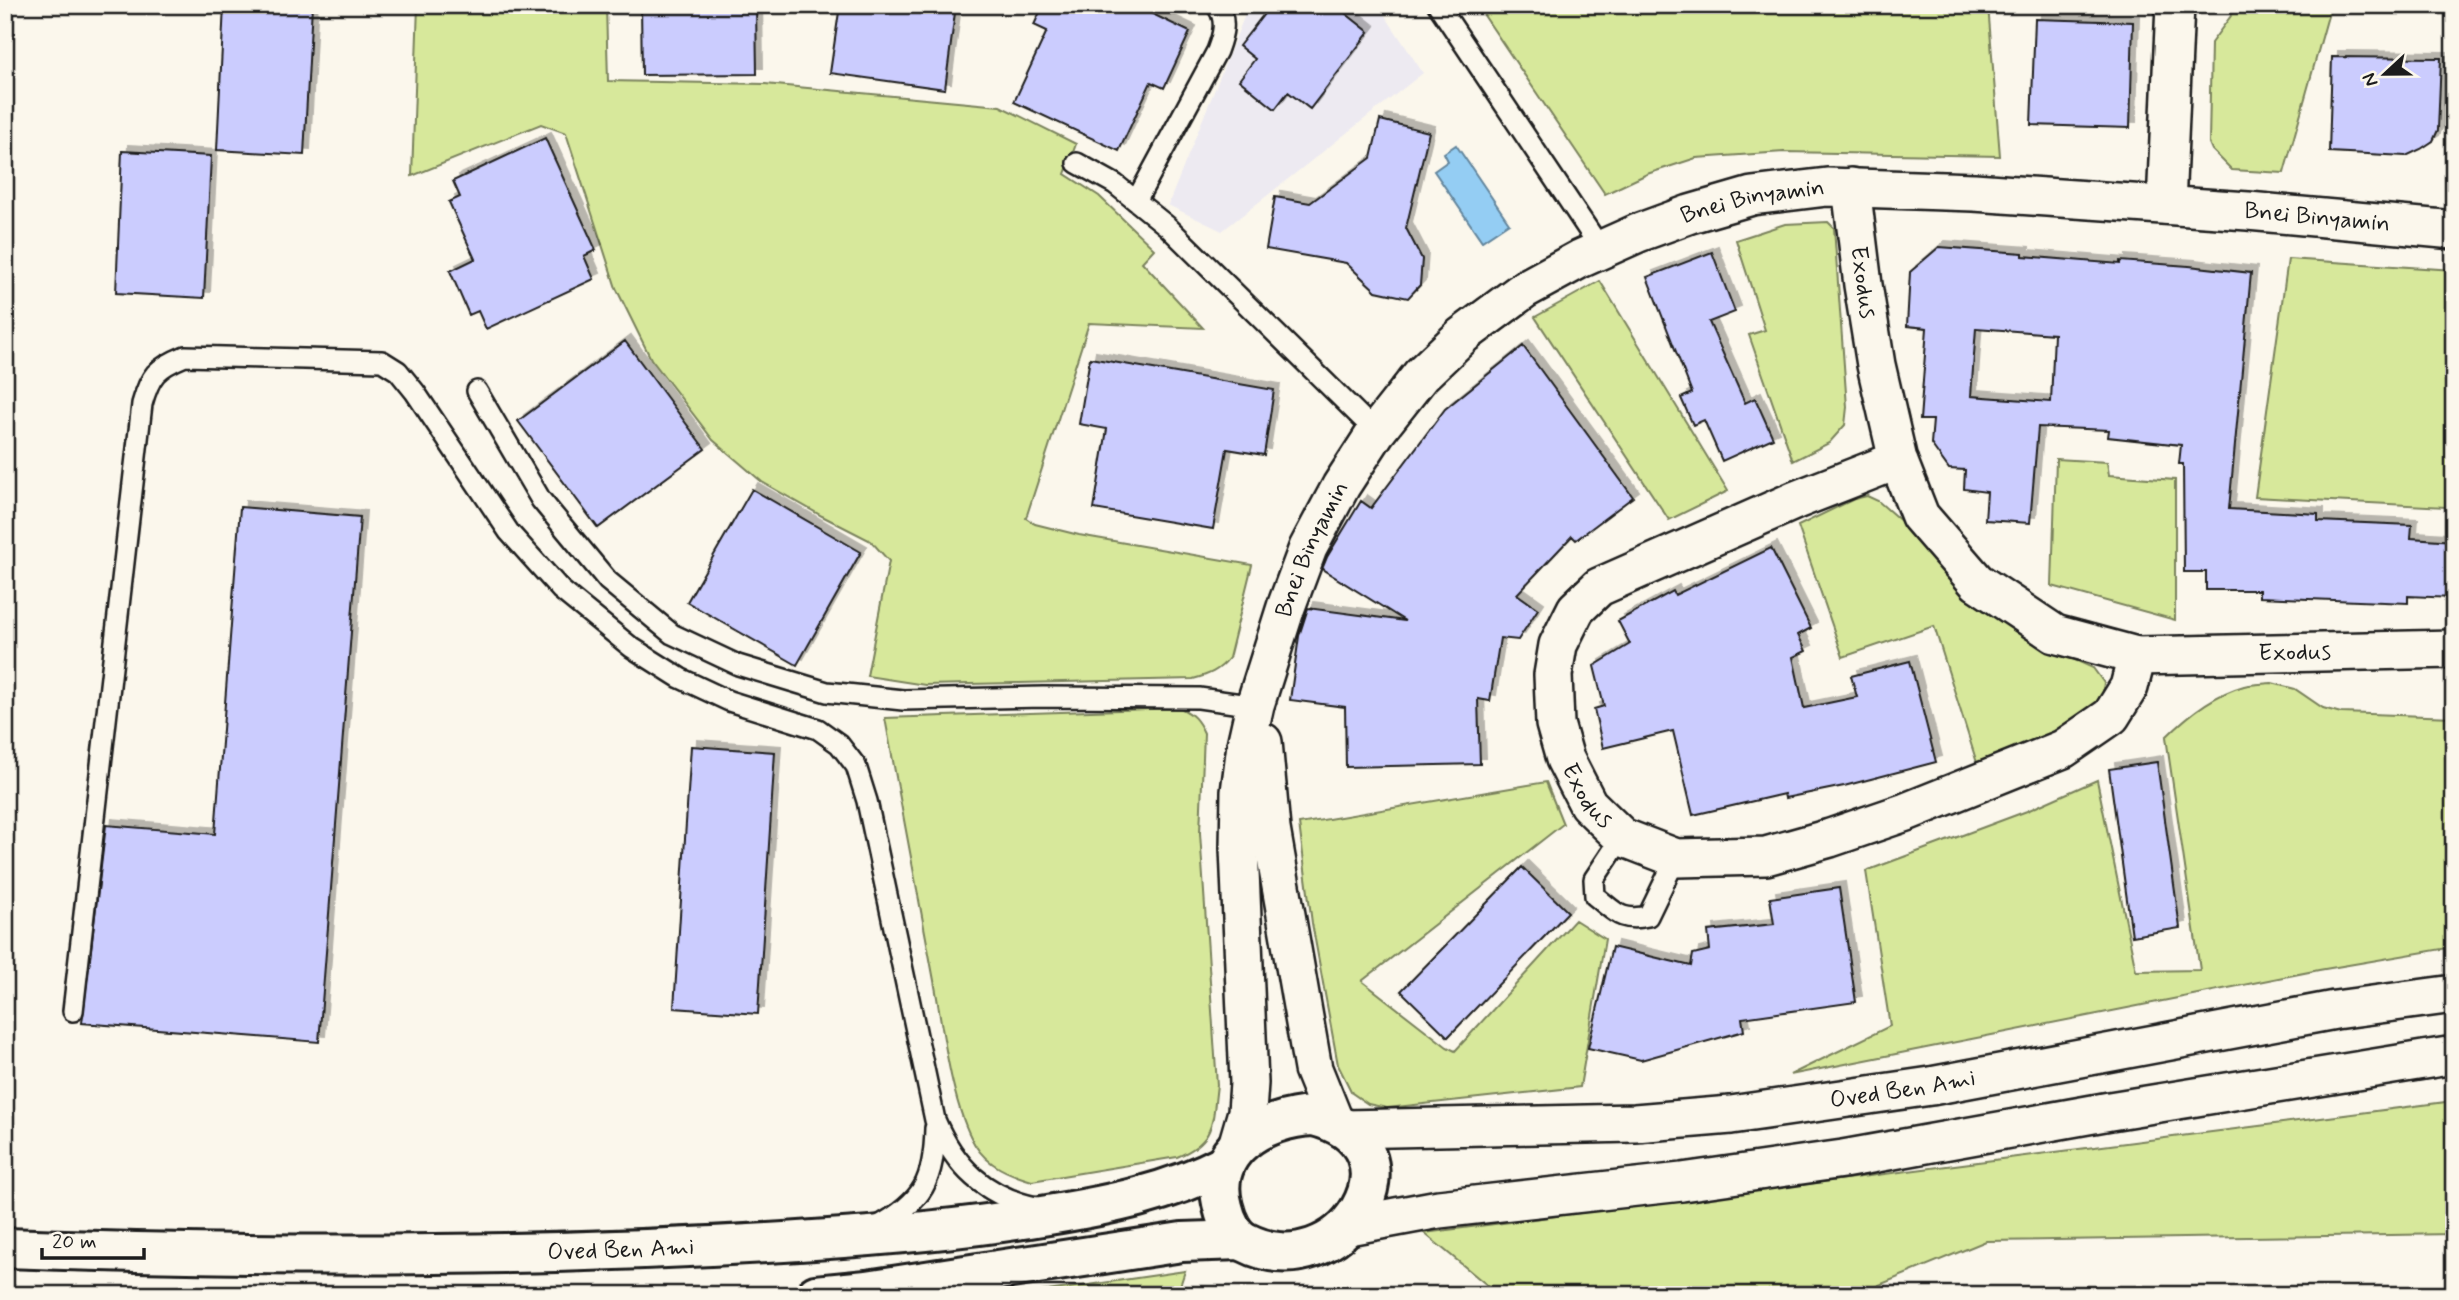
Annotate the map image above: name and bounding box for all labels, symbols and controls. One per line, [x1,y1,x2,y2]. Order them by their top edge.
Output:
north arrow [2350,38,2420,108]
text: N [2357,69,2385,90]
street label: Bnei Binyamin [1676,172,1826,232]
street label: Bnei Binyamin [2243,195,2391,240]
street label: Exodus [1843,244,1884,321]
street label: Bnei Binyamin [1268,476,1356,621]
street label: Exodus [2258,636,2331,669]
street label: Exodus [1554,758,1620,835]
street label: Oved Ben Ami [1828,1062,1978,1116]
scale bar [42,1216,144,1260]
text: 20 m [52,1228,97,1256]
street label: Oved Ben Ami [547,1231,695,1268]

